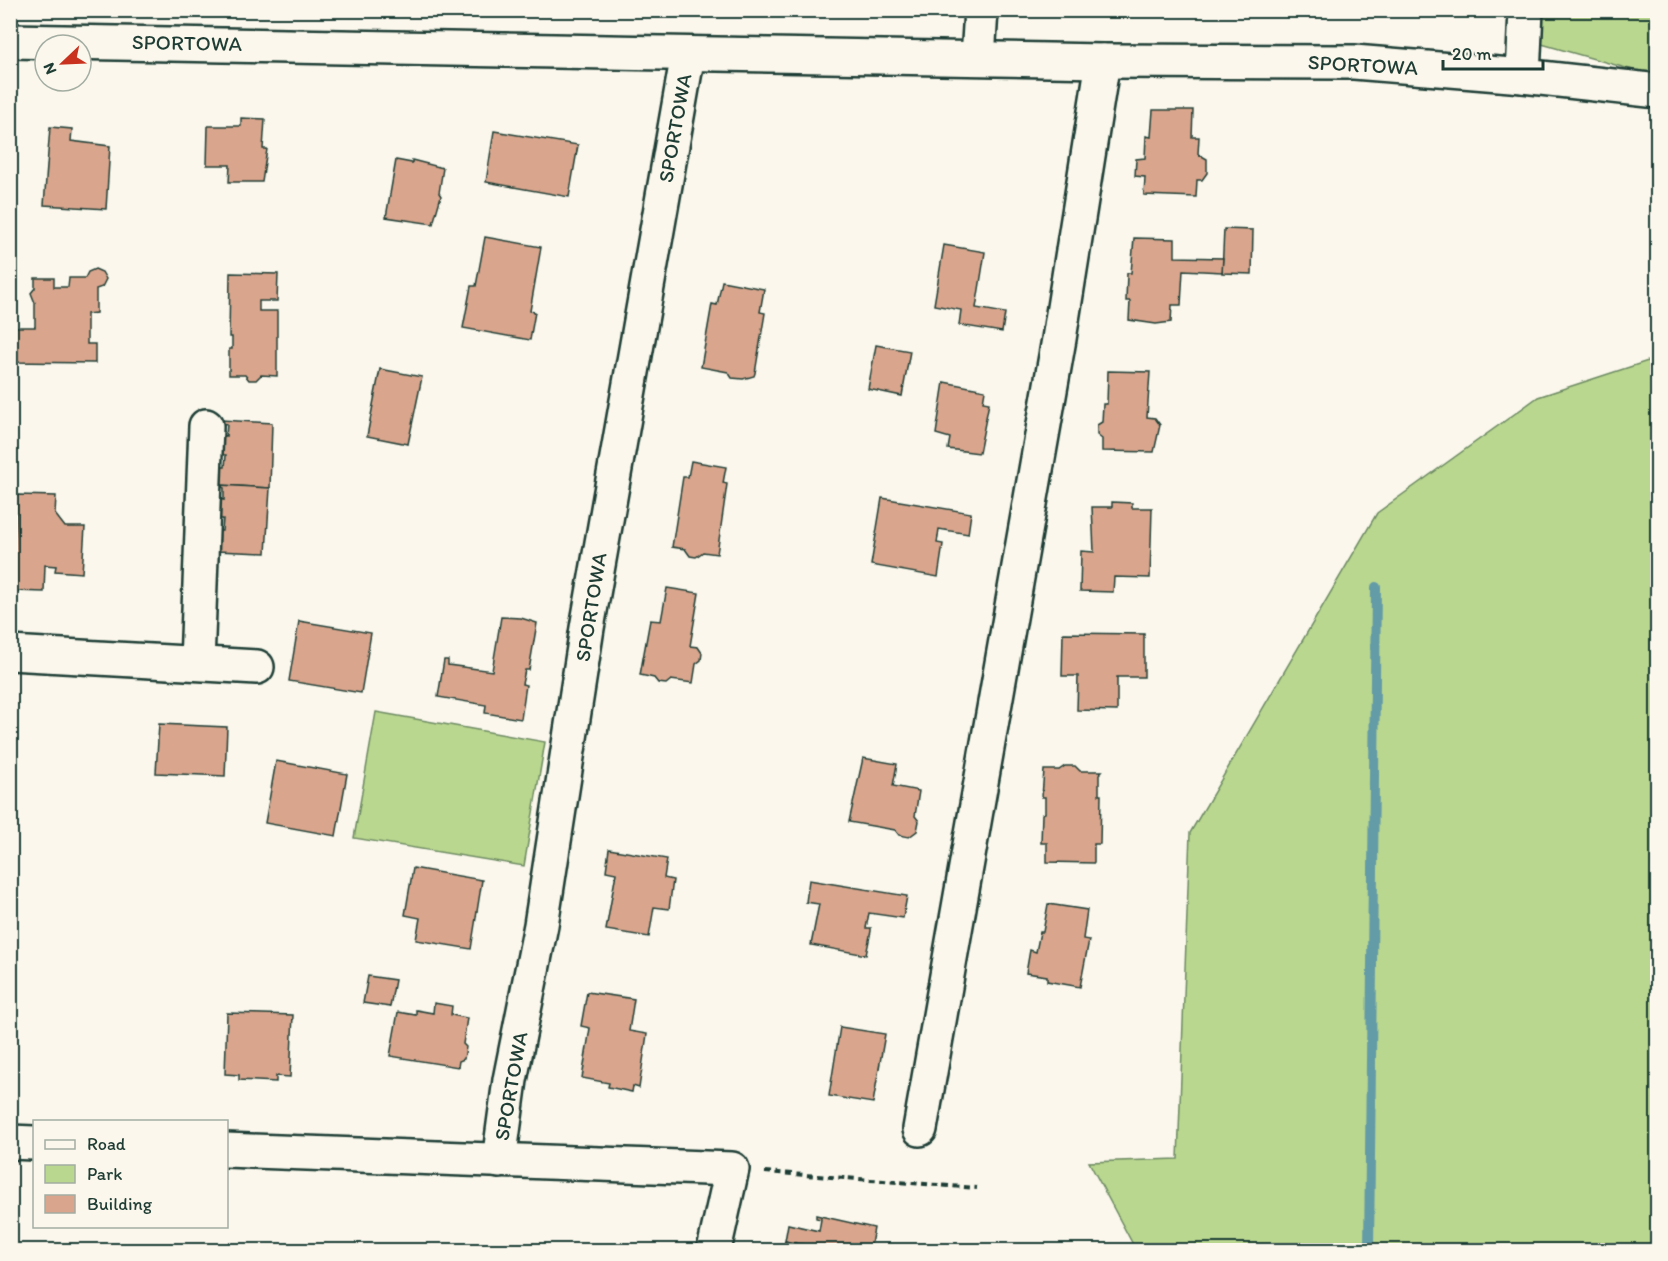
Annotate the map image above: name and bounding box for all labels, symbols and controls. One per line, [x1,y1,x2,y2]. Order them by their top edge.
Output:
street label: SPORTOWA [132,29,243,56]
north arrow [33,33,93,93]
scale bar [1443,33,1544,71]
text: 20 m [1452,43,1492,65]
street label: SPORTOWA [1307,49,1419,80]
text: N [39,60,61,77]
street label: SPORTOWA [653,71,696,184]
street label: SPORTOWA [570,550,612,663]
street label: SPORTOWA [489,1029,532,1142]
legend [33,1120,228,1228]
text: Road [87,1133,126,1155]
text: Park [87,1163,122,1185]
text: Building [87,1193,153,1215]

